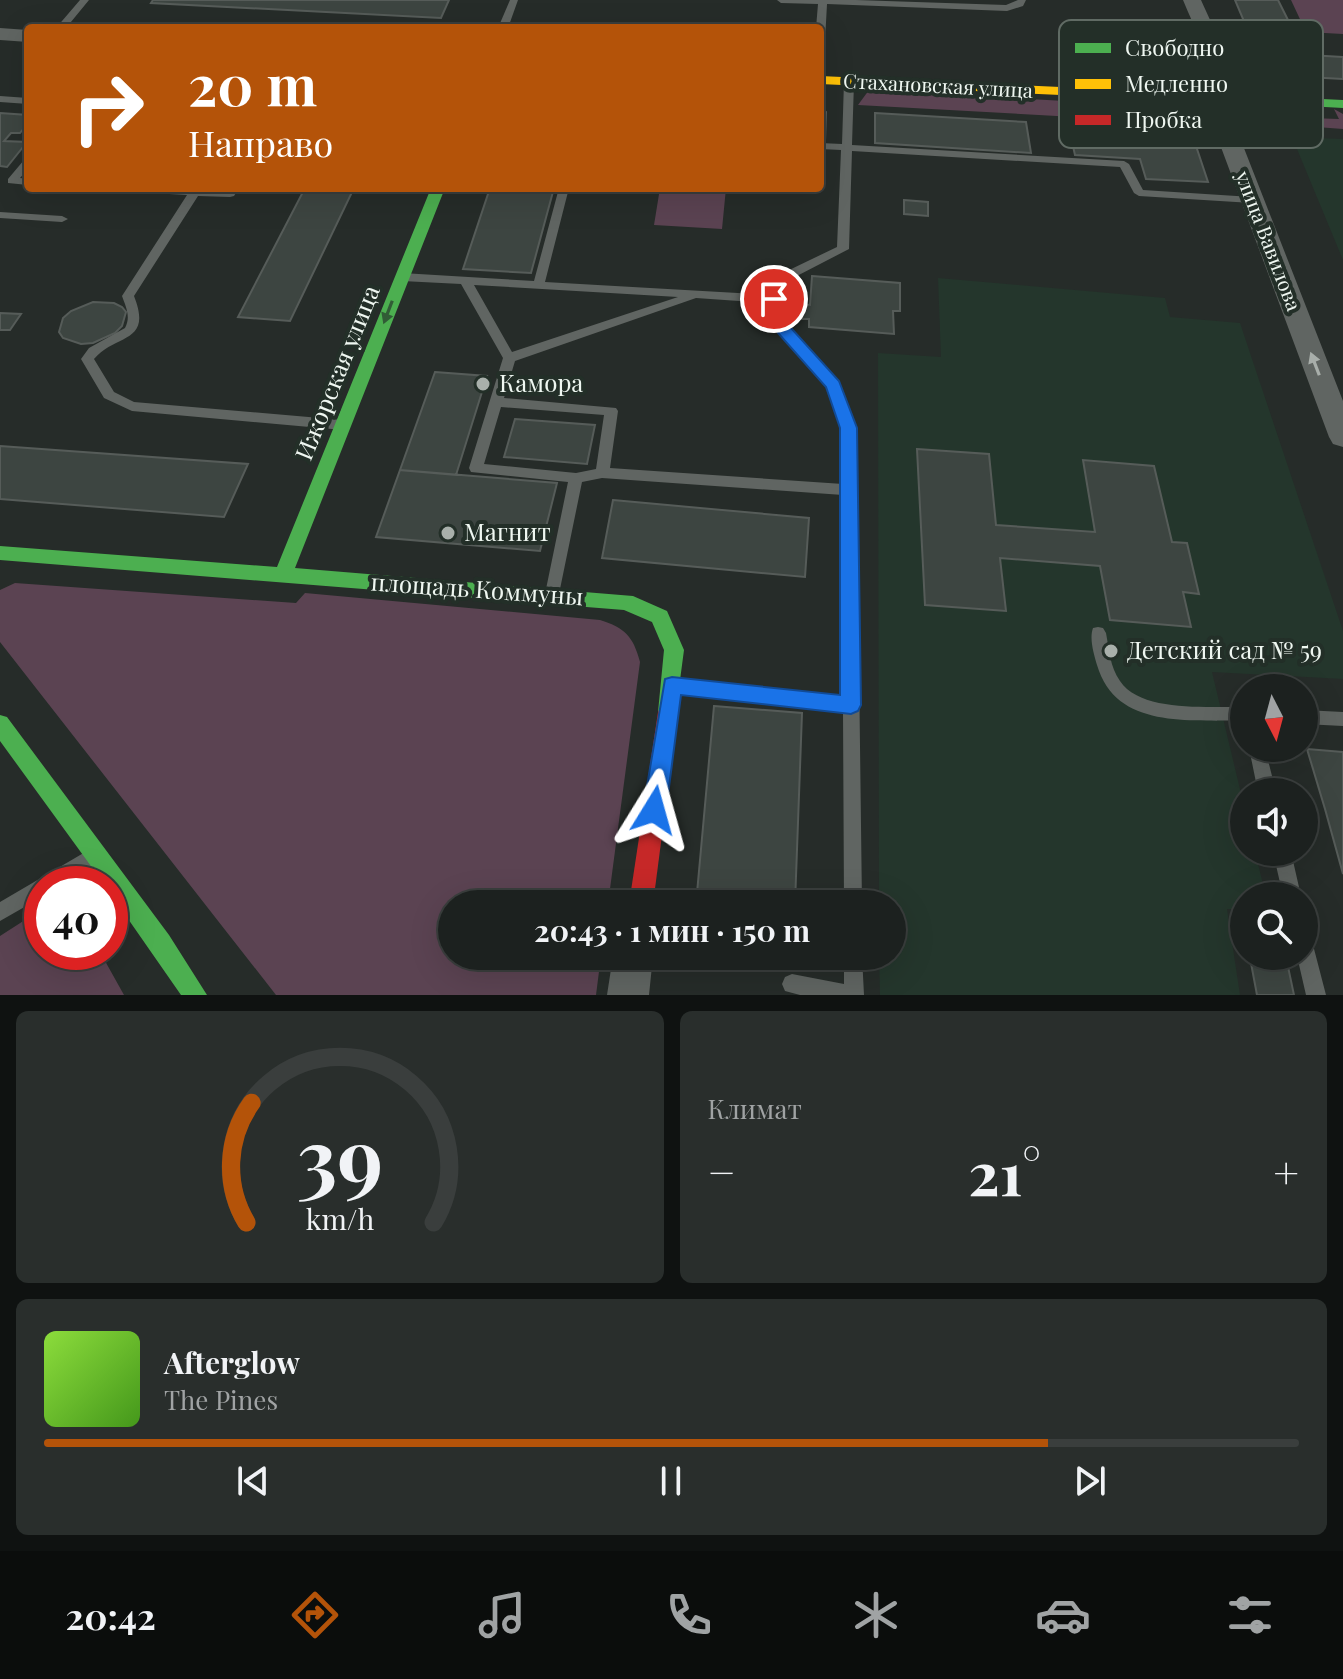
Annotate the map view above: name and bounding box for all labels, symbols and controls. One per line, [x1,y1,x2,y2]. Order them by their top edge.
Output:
legend [1059,20,1323,148]
text: Свободно [1125,32,1224,62]
text: 20 m [188,46,317,121]
icon: right [56,56,160,160]
street label: Стахановская улица [842,66,1034,103]
text: Медленно [1125,68,1228,98]
text: Пробка [1125,104,1202,134]
text: Направо [188,118,333,166]
street label: улица Вавилова [1230,166,1309,314]
pin [740,265,808,333]
icon: arrive [752,277,796,321]
street label: Ижорская улица [286,280,386,465]
one-way arrow [381,300,394,324]
one-way arrow [1308,352,1321,376]
place label: Камора [499,366,583,398]
marker: Камора [474,375,492,393]
place label: Магнит [464,515,551,547]
marker: Магнит [439,524,457,542]
street label: площадь Коммуны [370,565,584,611]
place label: Детский сад № 59 [1127,633,1322,665]
marker: Детский сад № 59 [1102,642,1120,660]
north arrow [1230,674,1318,762]
map controls [1230,674,1318,970]
position arrow [612,768,696,852]
button: sound [1230,778,1318,866]
speed limit sign: 40 [24,866,128,970]
button: search [1230,882,1318,970]
text: 20:43 · 1 мин · 150 m [534,910,810,950]
text: Климат [708,1091,802,1126]
text: 39 [296,1099,383,1210]
text: 21° [968,1131,1041,1211]
text: − [708,1141,736,1200]
text: + [1273,1141,1299,1200]
text: km/h [305,1199,374,1237]
text: Afterglow [164,1342,300,1382]
text: The Pines [164,1382,278,1417]
icon: previous [231,1459,275,1503]
icon: pause [649,1459,693,1503]
icon: next [1068,1459,1112,1503]
icon: directions [287,1587,343,1643]
icon: music [474,1587,530,1643]
icon: phone [661,1587,717,1643]
icon: climate [848,1587,904,1643]
icon: car [1035,1587,1091,1643]
icon: filters [1222,1587,1278,1643]
text: 20:42 [65,1591,156,1639]

